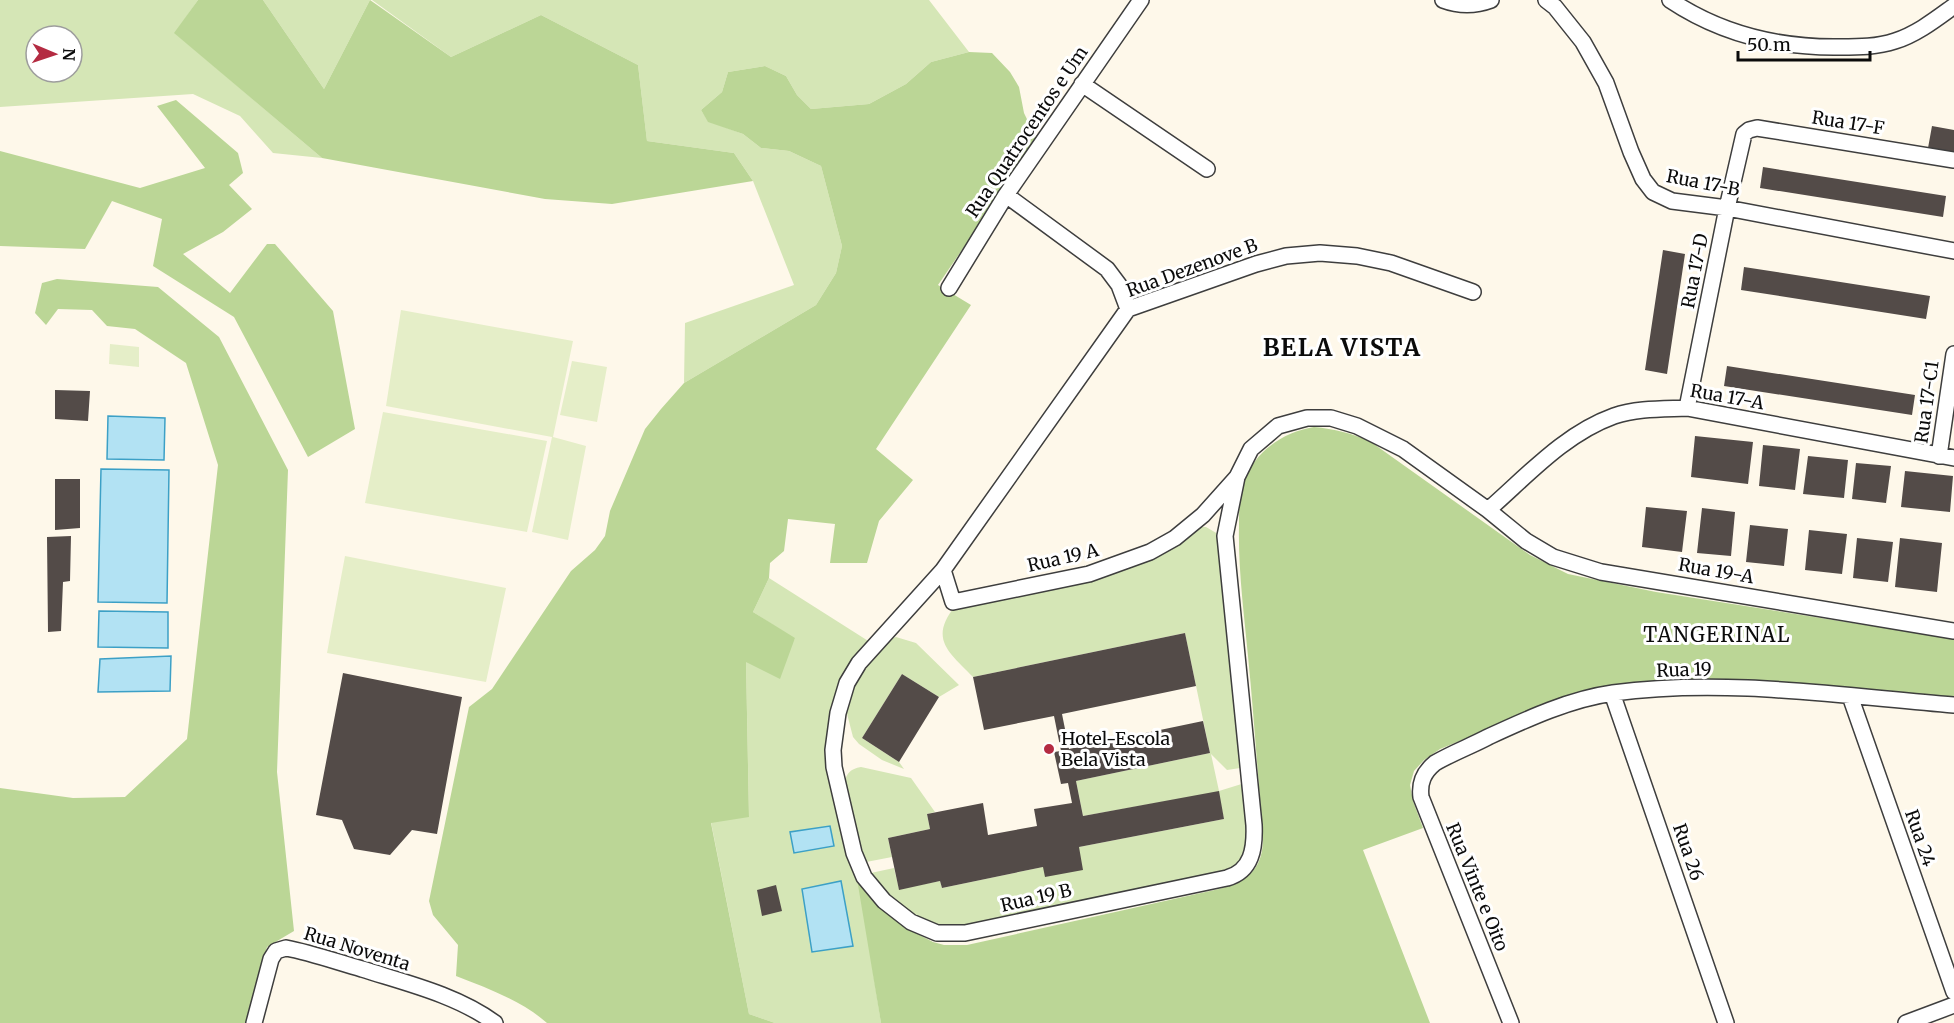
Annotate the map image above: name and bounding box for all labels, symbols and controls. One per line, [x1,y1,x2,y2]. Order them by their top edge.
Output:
north arrow [24,24,84,84]
scale bar [1738,24,1870,62]
text: 50 m [1747,33,1791,56]
street label: Rua Quatrocentos e Um [961,41,1093,222]
text: N [59,48,79,62]
street label: Rua 17-F [1810,105,1886,140]
street label: Rua 17-B [1665,164,1742,201]
street label: Rua 17-D [1676,232,1713,310]
street label: Rua Dezenove B [1123,233,1261,302]
district label: BELA VISTA [1263,332,1421,363]
street label: Rua 17-C1 [1909,359,1944,445]
street label: Rua 17-A [1688,379,1766,414]
street label: Rua 19 A [1025,538,1101,577]
street label: Rua 19-A [1677,553,1756,589]
district label: TANGERINAL [1643,622,1791,647]
street label: Rua 19 [1656,657,1712,682]
place label: Hotel-Escola Bela Vista [1061,727,1170,771]
marker: Hotel-Escola Bela Vista [1042,742,1056,756]
street label: Rua 24 [1900,806,1941,869]
street label: Rua Vinte e Oito [1441,819,1514,954]
street label: Rua 26 [1668,820,1709,883]
street label: Rua 19 B [998,878,1074,917]
street label: Rua Noventa [301,922,413,976]

